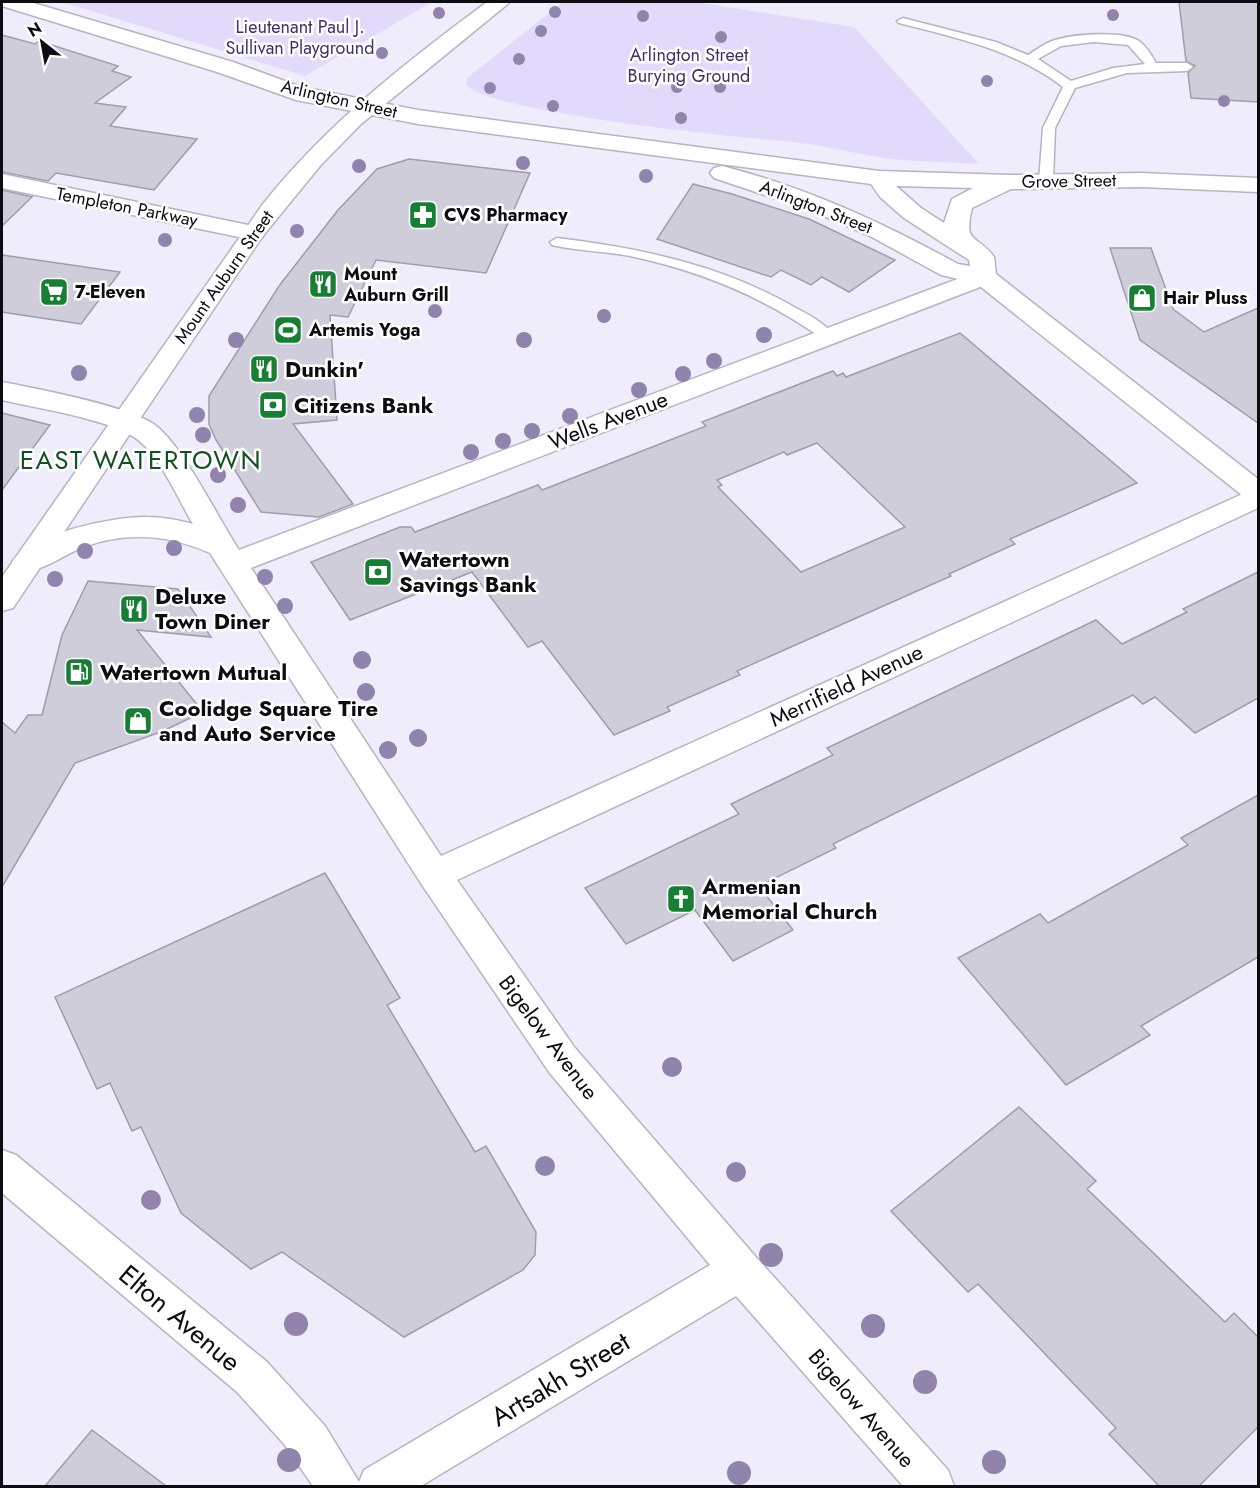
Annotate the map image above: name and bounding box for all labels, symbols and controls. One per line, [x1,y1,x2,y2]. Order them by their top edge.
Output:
north arrow [12,12,72,72]
park label: Lieutenant Paul J. Sullivan Playground [225,14,375,61]
text: N [23,16,46,43]
park label: Arlington Street Burying Ground [628,42,750,89]
street label: Arlington Street [278,73,400,125]
street label: Grove Street [1021,167,1117,195]
street label: Arlington Street [756,174,877,241]
street label: Templeton Parkway [54,181,200,233]
pharmacy icon: CVS Pharmacy [407,199,439,231]
place label: CVS Pharmacy [444,202,568,228]
street label: Mount Auburn Street [168,204,280,349]
place label: Mount Auburn Grill [343,261,449,308]
restaurant icon: Mount Auburn Grill [307,268,339,300]
supermarket icon: 7-Eleven [38,276,70,308]
place label: 7-Eleven [75,279,146,305]
shop icon: Hair Pluss [1126,282,1158,314]
place label: Hair Pluss [1163,285,1247,311]
sports icon: Artemis Yoga [272,314,304,346]
place label: Artemis Yoga [308,317,420,343]
restaurant icon: Dunkin' [248,353,280,385]
place label: Dunkin' [285,353,364,385]
street label: Wells Avenue [544,383,672,457]
bank icon: Citizens Bank [257,389,289,421]
place label: Citizens Bank [294,389,434,421]
district label: EAST WATERTOWN [20,441,262,479]
place label: Watertown Savings Bank [399,543,537,600]
bank icon: Watertown Savings Bank [362,556,394,588]
place label: Deluxe Town Diner [155,580,270,637]
restaurant icon: Deluxe Town Diner [118,593,150,625]
street label: Merrifield Avenue [764,635,928,735]
fuel station icon: Watertown Mutual [63,656,95,688]
place label: Watertown Mutual [100,656,287,688]
place label: Coolidge Square Tire and Auto Service [159,692,378,749]
shop icon: Coolidge Square Tire and Auto Service [122,705,154,737]
place label: Armenian Memorial Church [701,870,877,927]
church icon: Armenian Memorial Church [665,883,697,915]
street label: Bigelow Avenue [491,968,607,1106]
street label: Elton Avenue [111,1255,249,1381]
street label: Artsakh Street [483,1322,637,1436]
street label: Bigelow Avenue [801,1341,923,1475]

